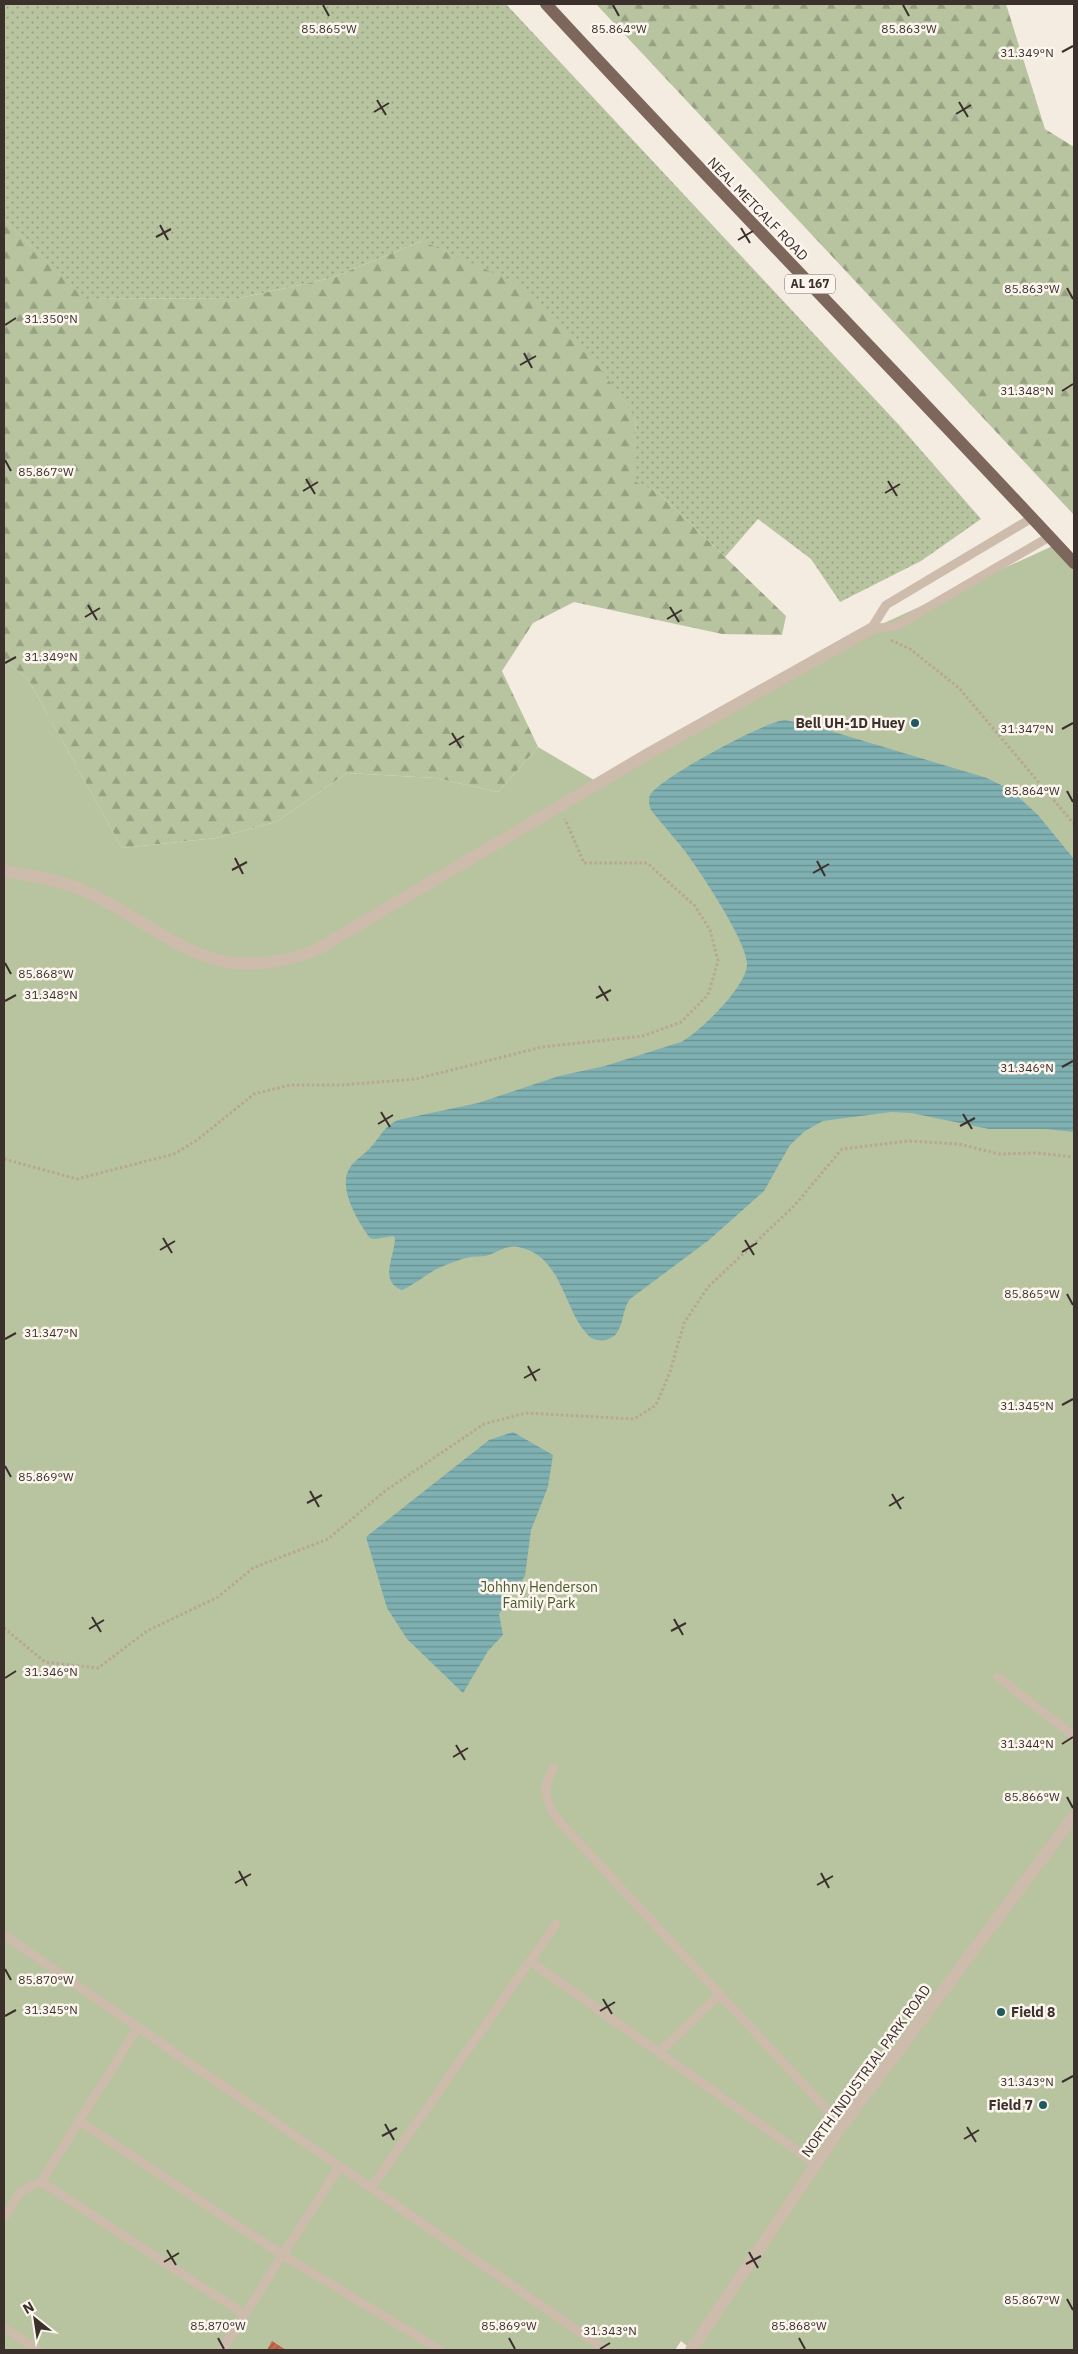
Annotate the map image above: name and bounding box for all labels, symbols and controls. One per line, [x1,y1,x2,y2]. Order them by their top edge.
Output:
text: 85.865°W [301,21,357,36]
text: 85.864°W [591,21,647,36]
text: 85.863°W [881,21,937,36]
text: 31.349°N [1000,45,1054,60]
street label: NEAL METCALF ROAD [704,153,812,265]
road number: AL 167 [785,274,835,294]
text: 85.863°W [1004,281,1060,296]
text: 31.350°N [24,311,78,326]
text: 31.348°N [1000,383,1054,398]
text: 85.867°W [18,464,74,479]
text: 31.349°N [24,649,78,664]
place label: Bell UH-1D Huey [795,714,906,732]
marker: Bell UH-1D Huey [909,717,921,729]
text: 31.347°N [1000,721,1054,736]
text: 85.864°W [1004,783,1060,798]
text: 85.868°W [18,966,74,981]
text: 31.348°N [24,987,78,1002]
text: 31.346°N [1000,1060,1054,1075]
text: 85.865°W [1004,1286,1060,1301]
text: 31.347°N [24,1325,78,1340]
text: 31.345°N [1000,1398,1054,1413]
text: 85.869°W [18,1469,74,1484]
park label: Johhny Henderson Family Park [480,1578,598,1612]
text: 31.346°N [24,1664,78,1679]
text: 31.344°N [1000,1736,1054,1751]
text: 85.866°W [1004,1789,1060,1804]
text: 85.870°W [18,1972,74,1987]
street label: NORTH INDUSTRIAL PARK ROAD [797,1981,935,2161]
text: 31.345°N [24,2002,78,2017]
place label: Field 8 [1011,2003,1056,2021]
marker: Field 8 [995,2006,1007,2018]
text: 31.343°N [1000,2074,1054,2089]
place label: Field 7 [988,2096,1033,2114]
marker: Field 7 [1037,2099,1049,2111]
text: 85.867°W [1004,2292,1060,2307]
north arrow [10,2294,60,2344]
text: N [20,2297,37,2318]
text: 85.870°W [190,2318,246,2333]
text: 85.869°W [481,2318,537,2333]
text: 85.868°W [771,2318,827,2333]
text: 31.343°N [583,2323,637,2338]

